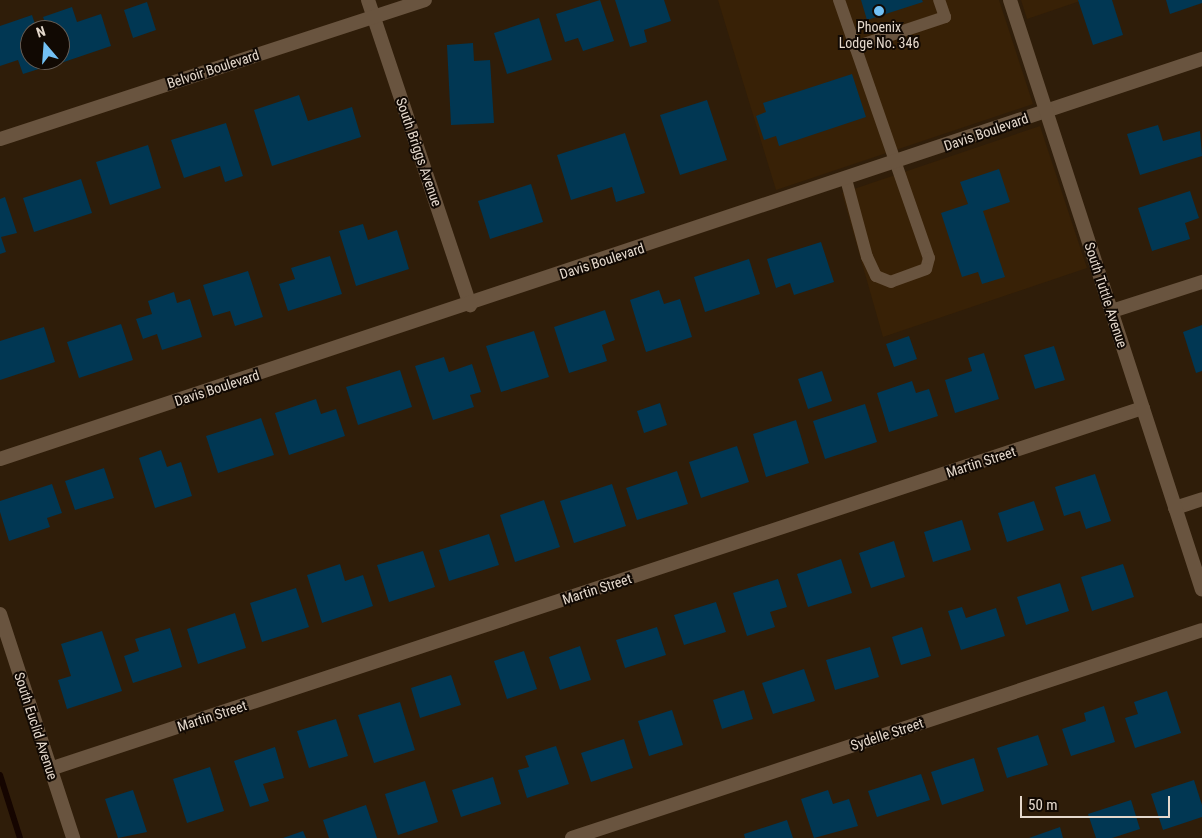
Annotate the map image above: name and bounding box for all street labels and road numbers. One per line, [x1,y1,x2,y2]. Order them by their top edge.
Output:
street label: Belvoir Boulevard [165,46,261,92]
street label: South Briggs Avenue [392,95,446,209]
street label: Davis Boulevard [942,110,1030,154]
street label: Davis Boulevard [557,239,647,283]
street label: South Tuttle Avenue [1081,240,1131,350]
street label: Davis Boulevard [172,366,262,410]
street label: Martin Street [944,443,1018,481]
street label: Martin Street [560,570,634,608]
street label: South Euclid Avenue [11,670,61,782]
street label: Martin Street [175,697,249,735]
street label: Sydelle Street [848,714,926,754]

